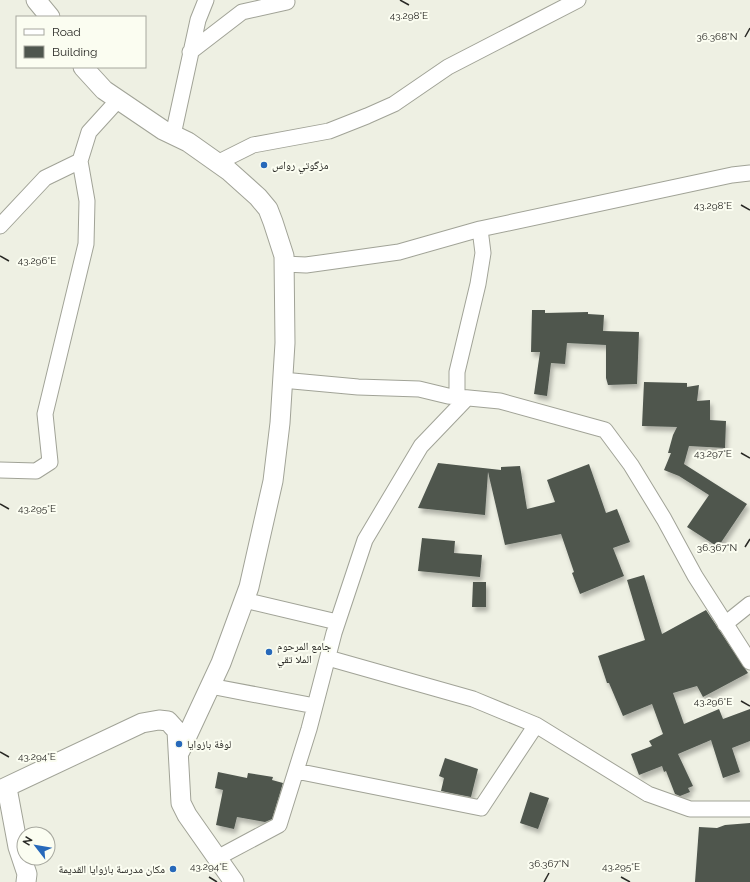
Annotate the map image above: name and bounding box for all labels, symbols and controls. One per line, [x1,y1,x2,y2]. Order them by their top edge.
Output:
text: 43.298°E [390,10,428,21]
legend [16,16,146,68]
text: Road [52,25,81,39]
text: 36.368°N [697,31,737,42]
text: Building [52,45,98,59]
place label: مزگوتي رواس [272,159,328,174]
marker: مزگوتي رواس [259,160,269,170]
text: 43.298°E [694,200,732,211]
text: 43.296°E [18,255,56,266]
text: 43.297°E [694,448,732,459]
text: 43.295°E [18,503,56,514]
text: 36.367°N [697,542,737,553]
place label: جامع المرحوم الملا تقي [277,640,331,668]
marker: جامع المرحوم الملا تقي [264,647,274,657]
text: 43.296°E [694,696,732,707]
place label: لوفة بازوايا [187,738,231,751]
marker: لوفة بازوايا [174,739,184,749]
text: 43.294°E [18,751,56,762]
north arrow [16,826,56,866]
text: N [20,834,36,848]
text: 36.367°N [529,858,569,869]
text: 43.294°E [190,861,228,872]
text: 43.295°E [602,861,640,872]
place label: مكان مدرسة بازوايا القديمة [59,863,165,876]
marker: مكان مدرسة بازوايا القديمة [168,864,178,874]

